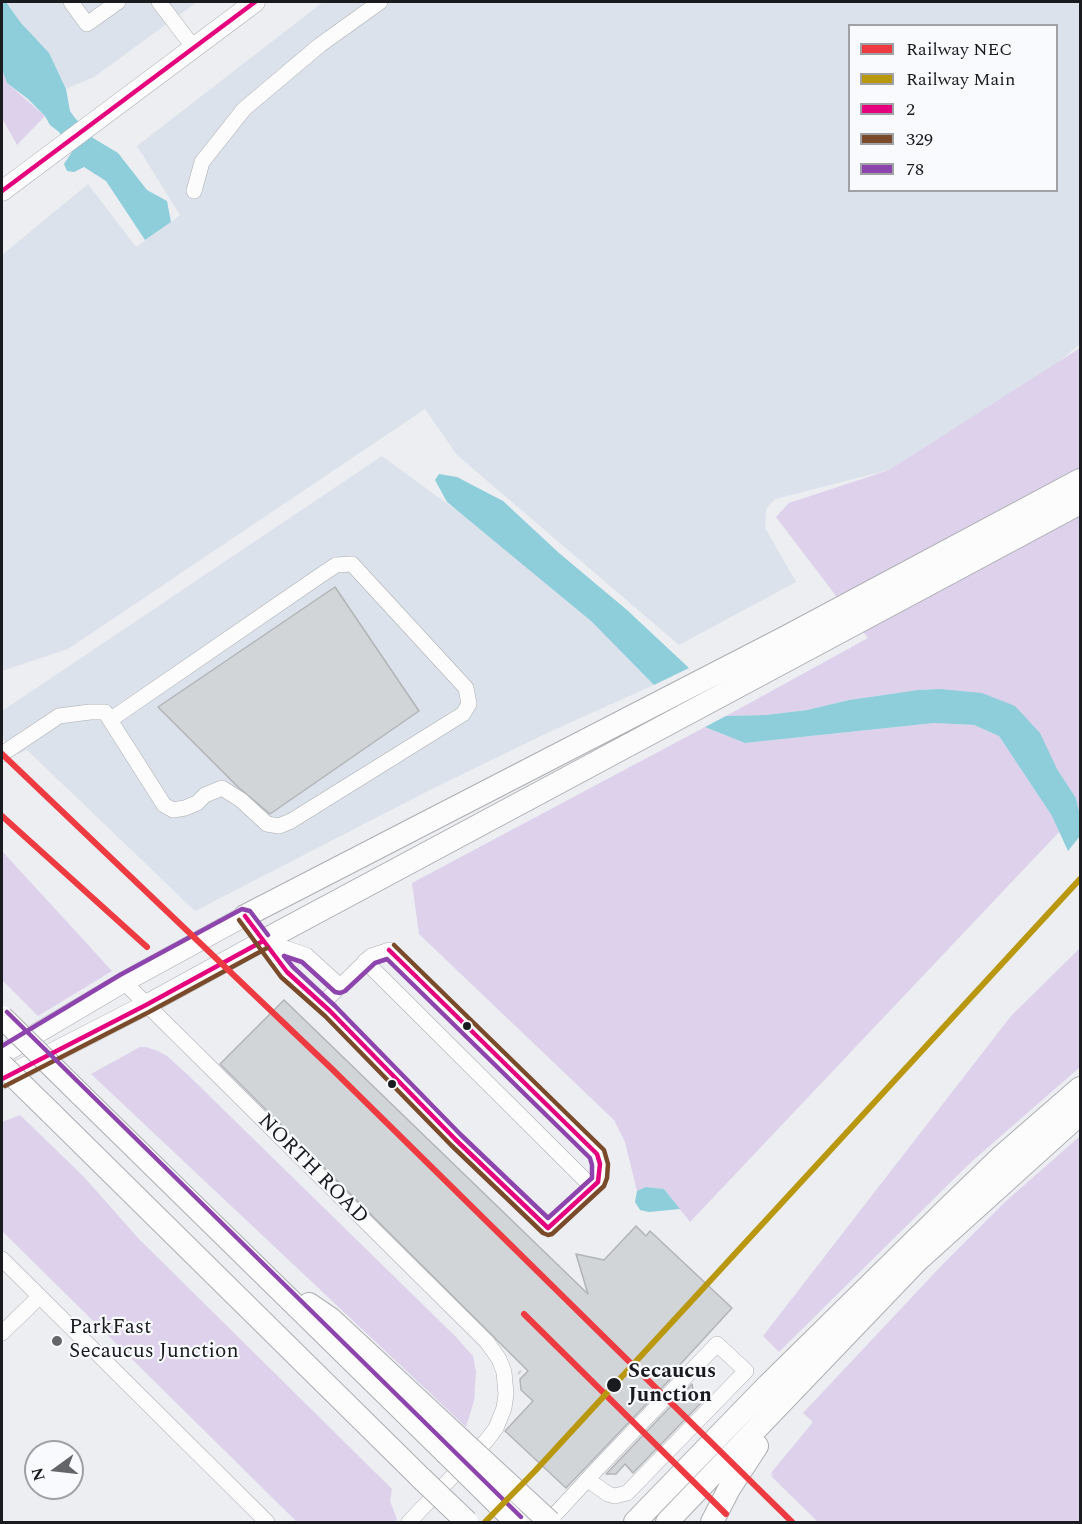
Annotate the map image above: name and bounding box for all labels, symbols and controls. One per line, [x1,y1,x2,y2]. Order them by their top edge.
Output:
legend [848,24,1058,192]
text: Railway NEC [906,36,1012,63]
text: Railway Main [906,66,1015,93]
text: 2 [906,96,915,123]
text: 329 [906,126,933,153]
text: 78 [906,156,924,183]
unlabelled marker [461,1020,473,1032]
unlabelled marker [386,1078,398,1090]
street label: NORTH ROAD [251,1109,373,1231]
place label: ParkFast Secaucus Junction [69,1316,239,1366]
marker: ParkFast Secaucus Junction [50,1334,64,1348]
place label: Secaucus Junction [628,1360,716,1410]
marker: Secaucus Junction [605,1376,623,1394]
north arrow [24,1440,84,1500]
text: N [25,1465,52,1484]

